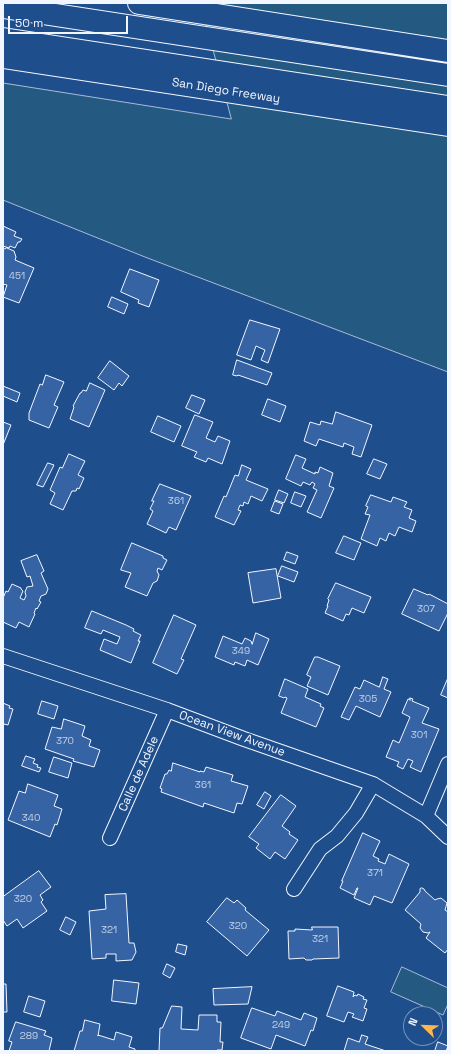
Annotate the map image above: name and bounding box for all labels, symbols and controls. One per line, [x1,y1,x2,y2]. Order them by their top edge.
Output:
scale bar [10,8,130,34]
text: 50 m [15,15,43,31]
street label: San Diego Freeway [171,75,281,107]
house number: 451 [9,270,25,282]
house number: 361 [168,495,184,507]
house number: 307 [417,603,435,615]
house number: 349 [232,645,250,657]
house number: 305 [359,693,377,705]
street label: Ocean View Avenue [177,708,287,760]
house number: 301 [411,729,427,741]
street label: Calle de Adele [116,734,162,814]
house number: 370 [56,735,74,747]
house number: 361 [195,779,211,791]
house number: 340 [22,812,40,824]
house number: 371 [367,867,383,879]
house number: 320 [14,893,32,905]
house number: 320 [229,920,247,932]
house number: 321 [101,924,117,936]
house number: 321 [312,933,328,945]
north arrow [403,1006,443,1046]
text: N [405,1016,421,1028]
house number: 249 [272,1019,290,1031]
house number: 289 [20,1030,38,1042]

